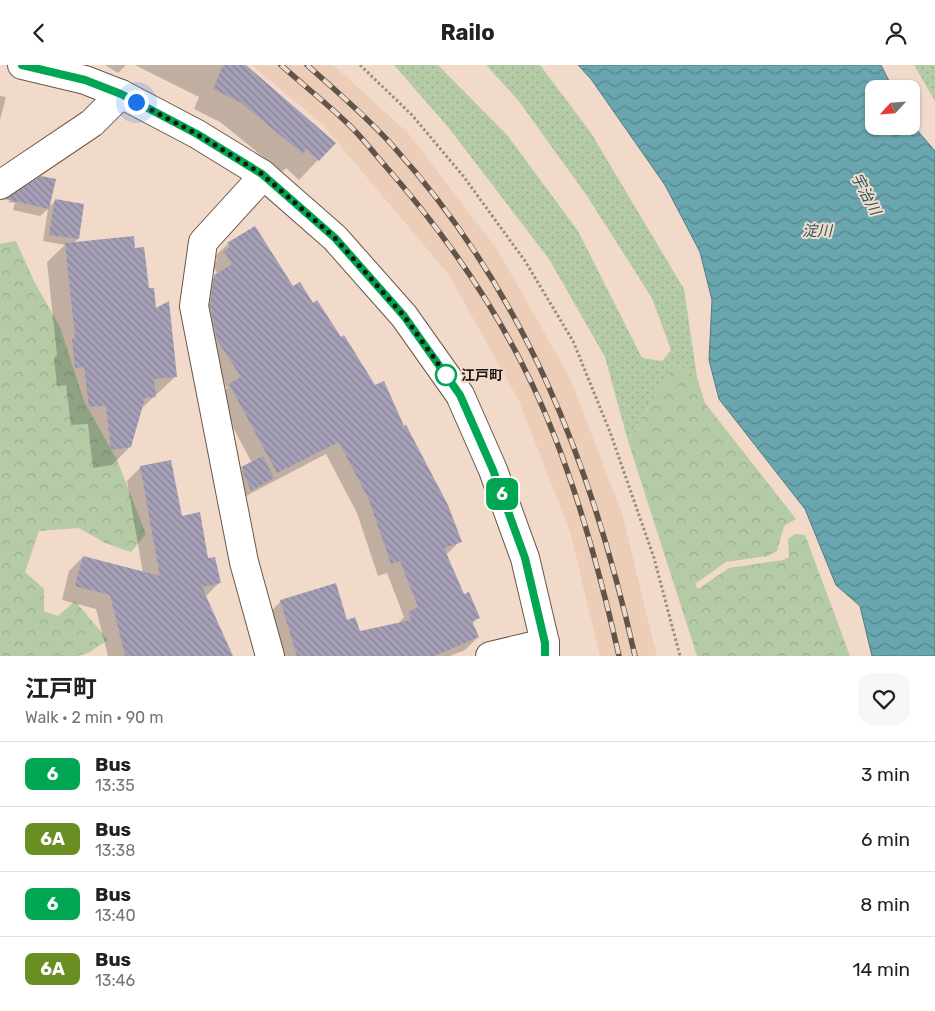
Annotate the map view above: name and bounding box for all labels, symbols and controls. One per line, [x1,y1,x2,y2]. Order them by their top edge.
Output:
icon: back [25,19,53,47]
text: Railo [440,19,495,46]
icon: person [882,19,910,47]
north arrow [865,80,920,135]
map controls [865,80,920,135]
your location [124,90,149,115]
water label: 宇治川 [847,170,885,220]
water label: 淀川 [802,222,834,240]
marker: 江戸町 [435,364,457,386]
place label: 江戸町 [461,367,503,384]
line badge: 6 [486,478,518,510]
text: 6 [496,483,508,505]
button: heart [858,673,910,725]
text: 江戸町 [25,675,97,703]
text: Walk · 2 min · 90 m [25,708,163,727]
text: Bus [95,753,131,776]
text: 6 [47,763,58,785]
text: 3 min [861,763,910,786]
text: 13:35 [95,776,135,795]
text: Bus [95,818,131,841]
text: 6A [40,828,65,850]
text: 6 min [861,828,910,851]
text: 13:38 [95,841,135,860]
text: Bus [95,883,131,906]
text: 6 [47,893,58,915]
text: 8 min [860,893,910,916]
text: 13:40 [95,906,136,925]
text: Bus [95,948,131,971]
text: 6A [40,958,65,980]
text: 14 min [852,958,910,981]
text: 13:46 [95,971,135,990]

